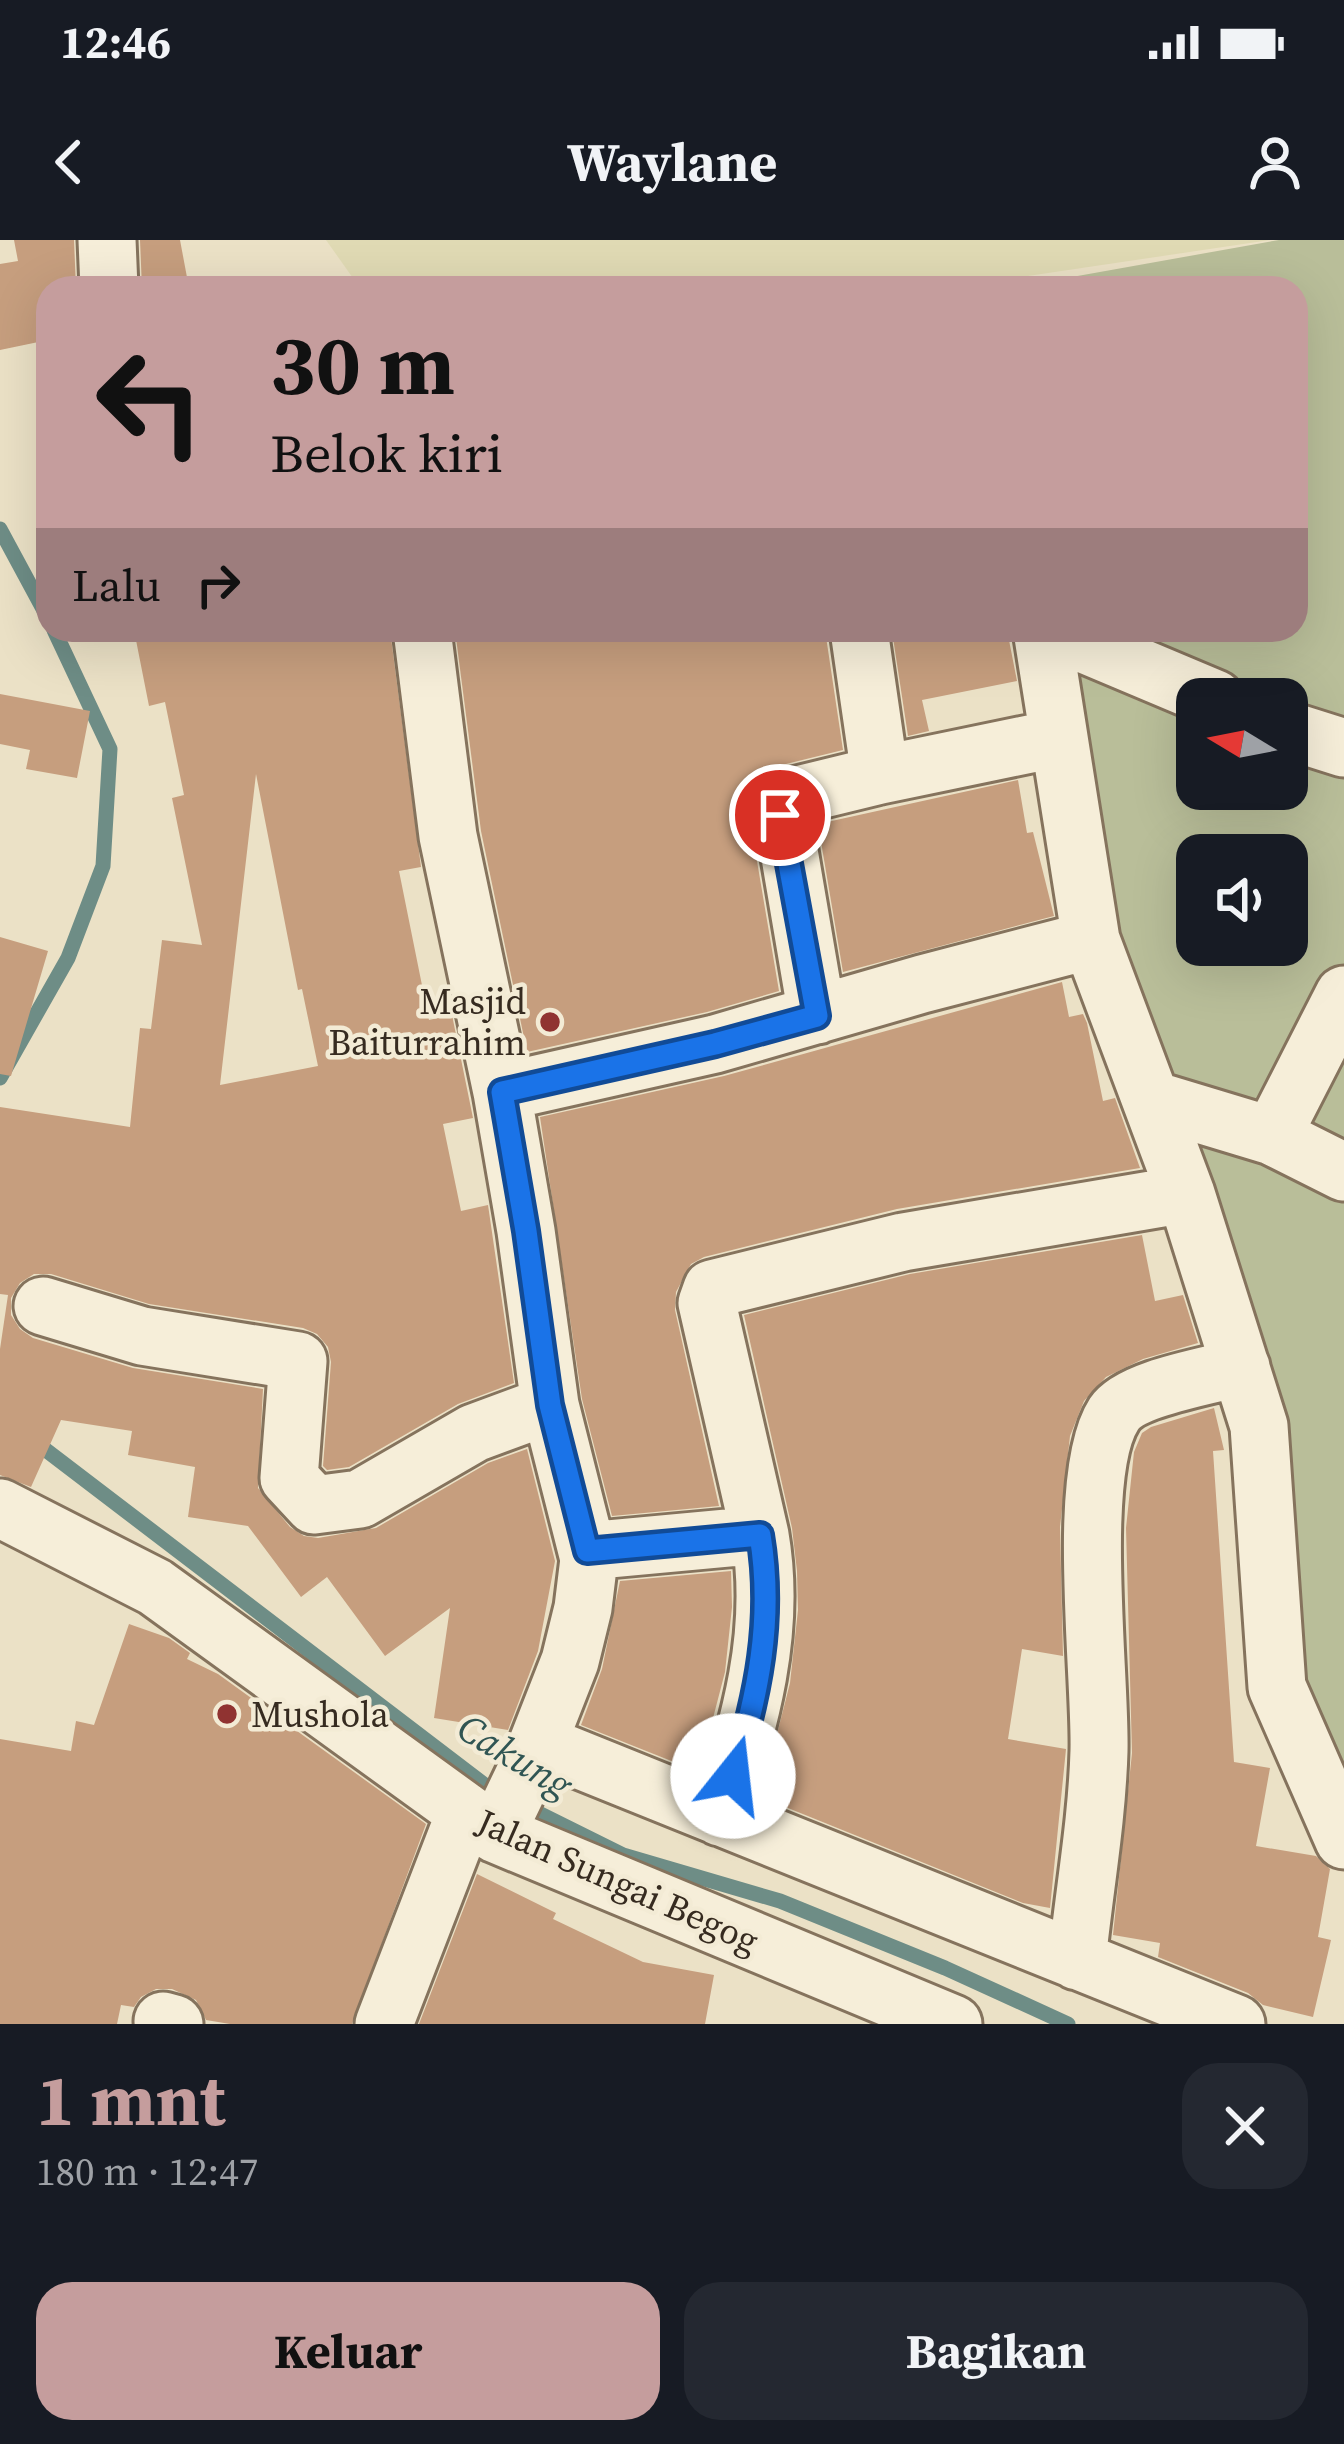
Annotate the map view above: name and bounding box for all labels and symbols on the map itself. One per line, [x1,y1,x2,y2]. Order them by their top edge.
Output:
north arrow [1176,678,1308,810]
pin [729,764,831,866]
place label: Masjid Baiturrahim [328,977,526,1067]
marker: Masjid Baiturrahim [537,1009,563,1035]
place label: Mushola [251,1690,389,1739]
marker: Mushola [214,1701,240,1727]
water label: Cakung [448,1701,583,1811]
position arrow [670,1713,796,1839]
street label: Jalan Sungai Begog [468,1796,767,1965]

